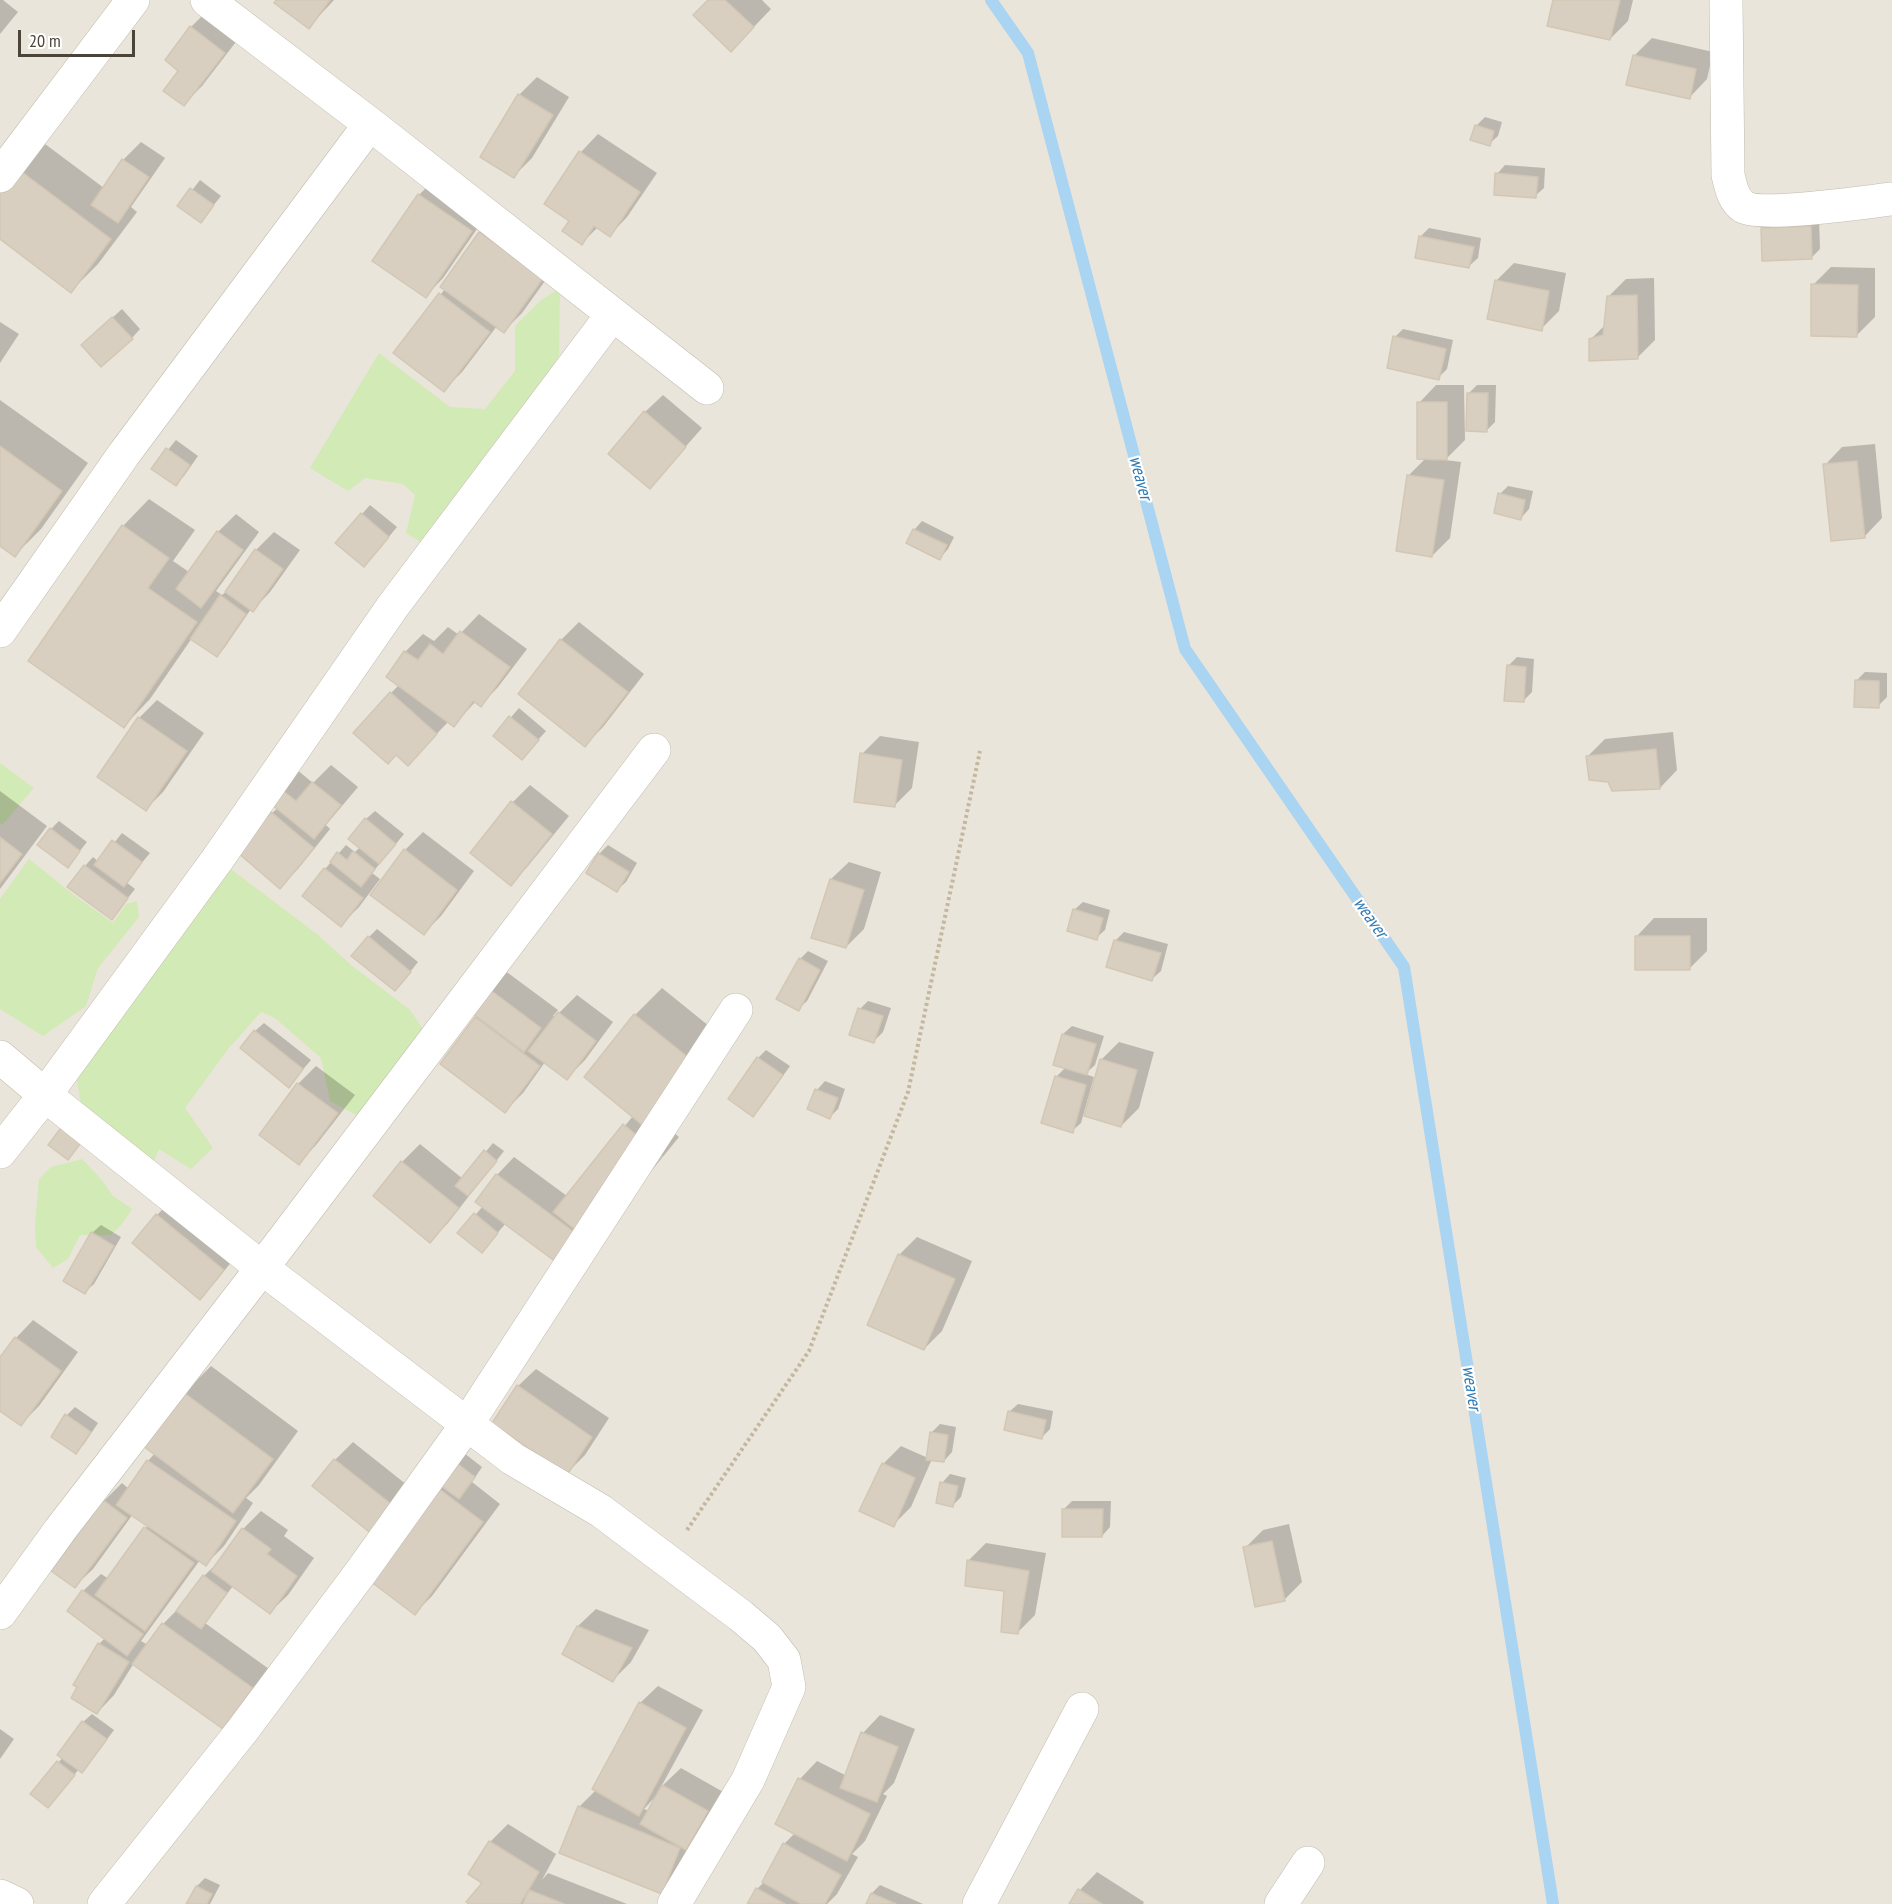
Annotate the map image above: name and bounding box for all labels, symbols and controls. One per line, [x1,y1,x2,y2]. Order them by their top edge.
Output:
scale bar [21,18,138,56]
text: 20 m [29,29,61,52]
water label: weaver [1124,454,1156,502]
water label: weaver [1348,894,1392,942]
water label: weaver [1457,1364,1485,1412]

